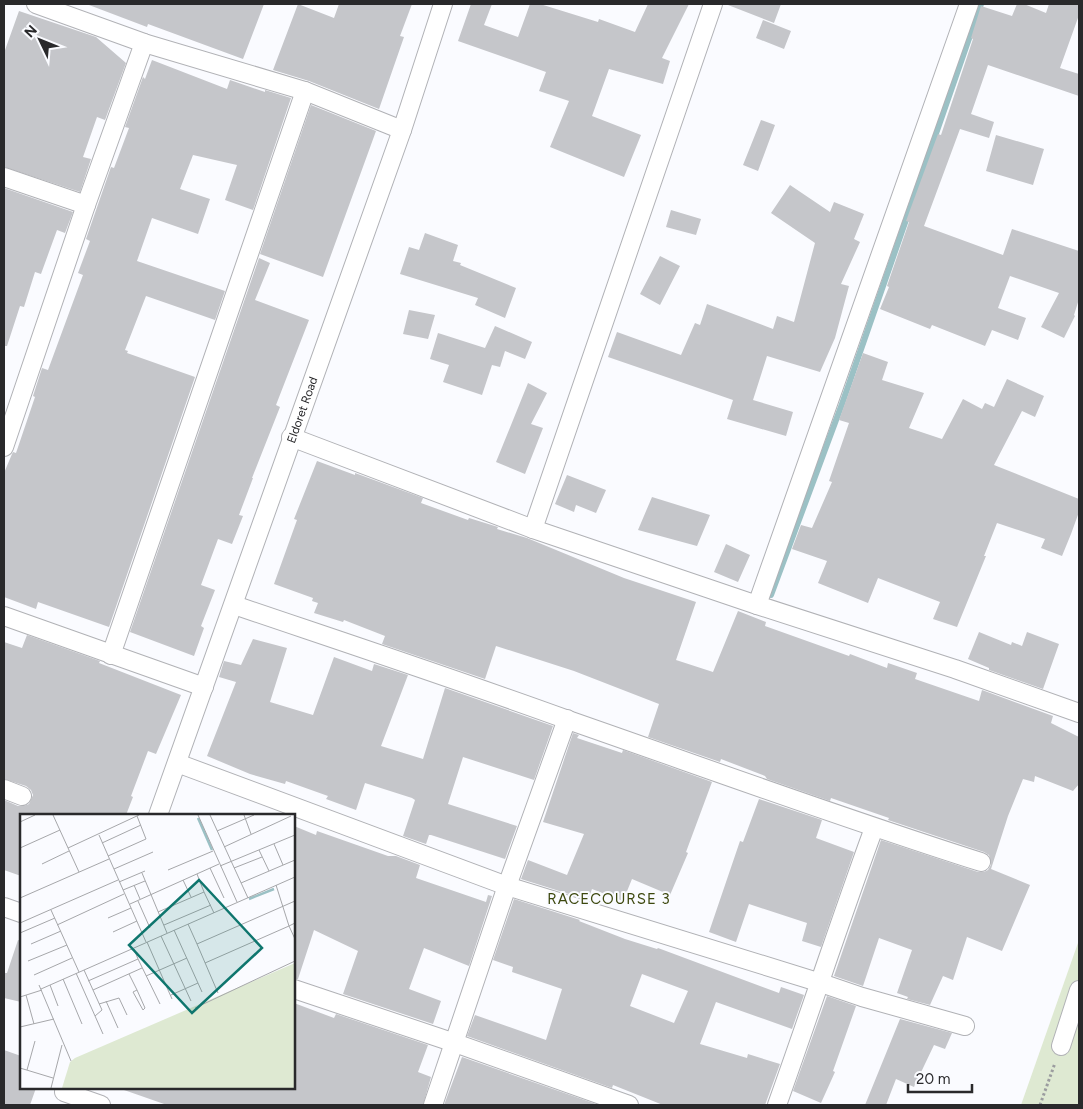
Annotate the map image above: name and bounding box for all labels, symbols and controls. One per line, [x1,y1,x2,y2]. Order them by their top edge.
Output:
north arrow [15,15,65,65]
text: N [21,22,41,41]
street label: Eldoret Road [284,375,321,445]
inset map [20,814,295,1089]
district label: RACECOURSE 3 [547,890,671,908]
scale bar [908,1062,972,1094]
text: 20 m [916,1070,950,1088]

